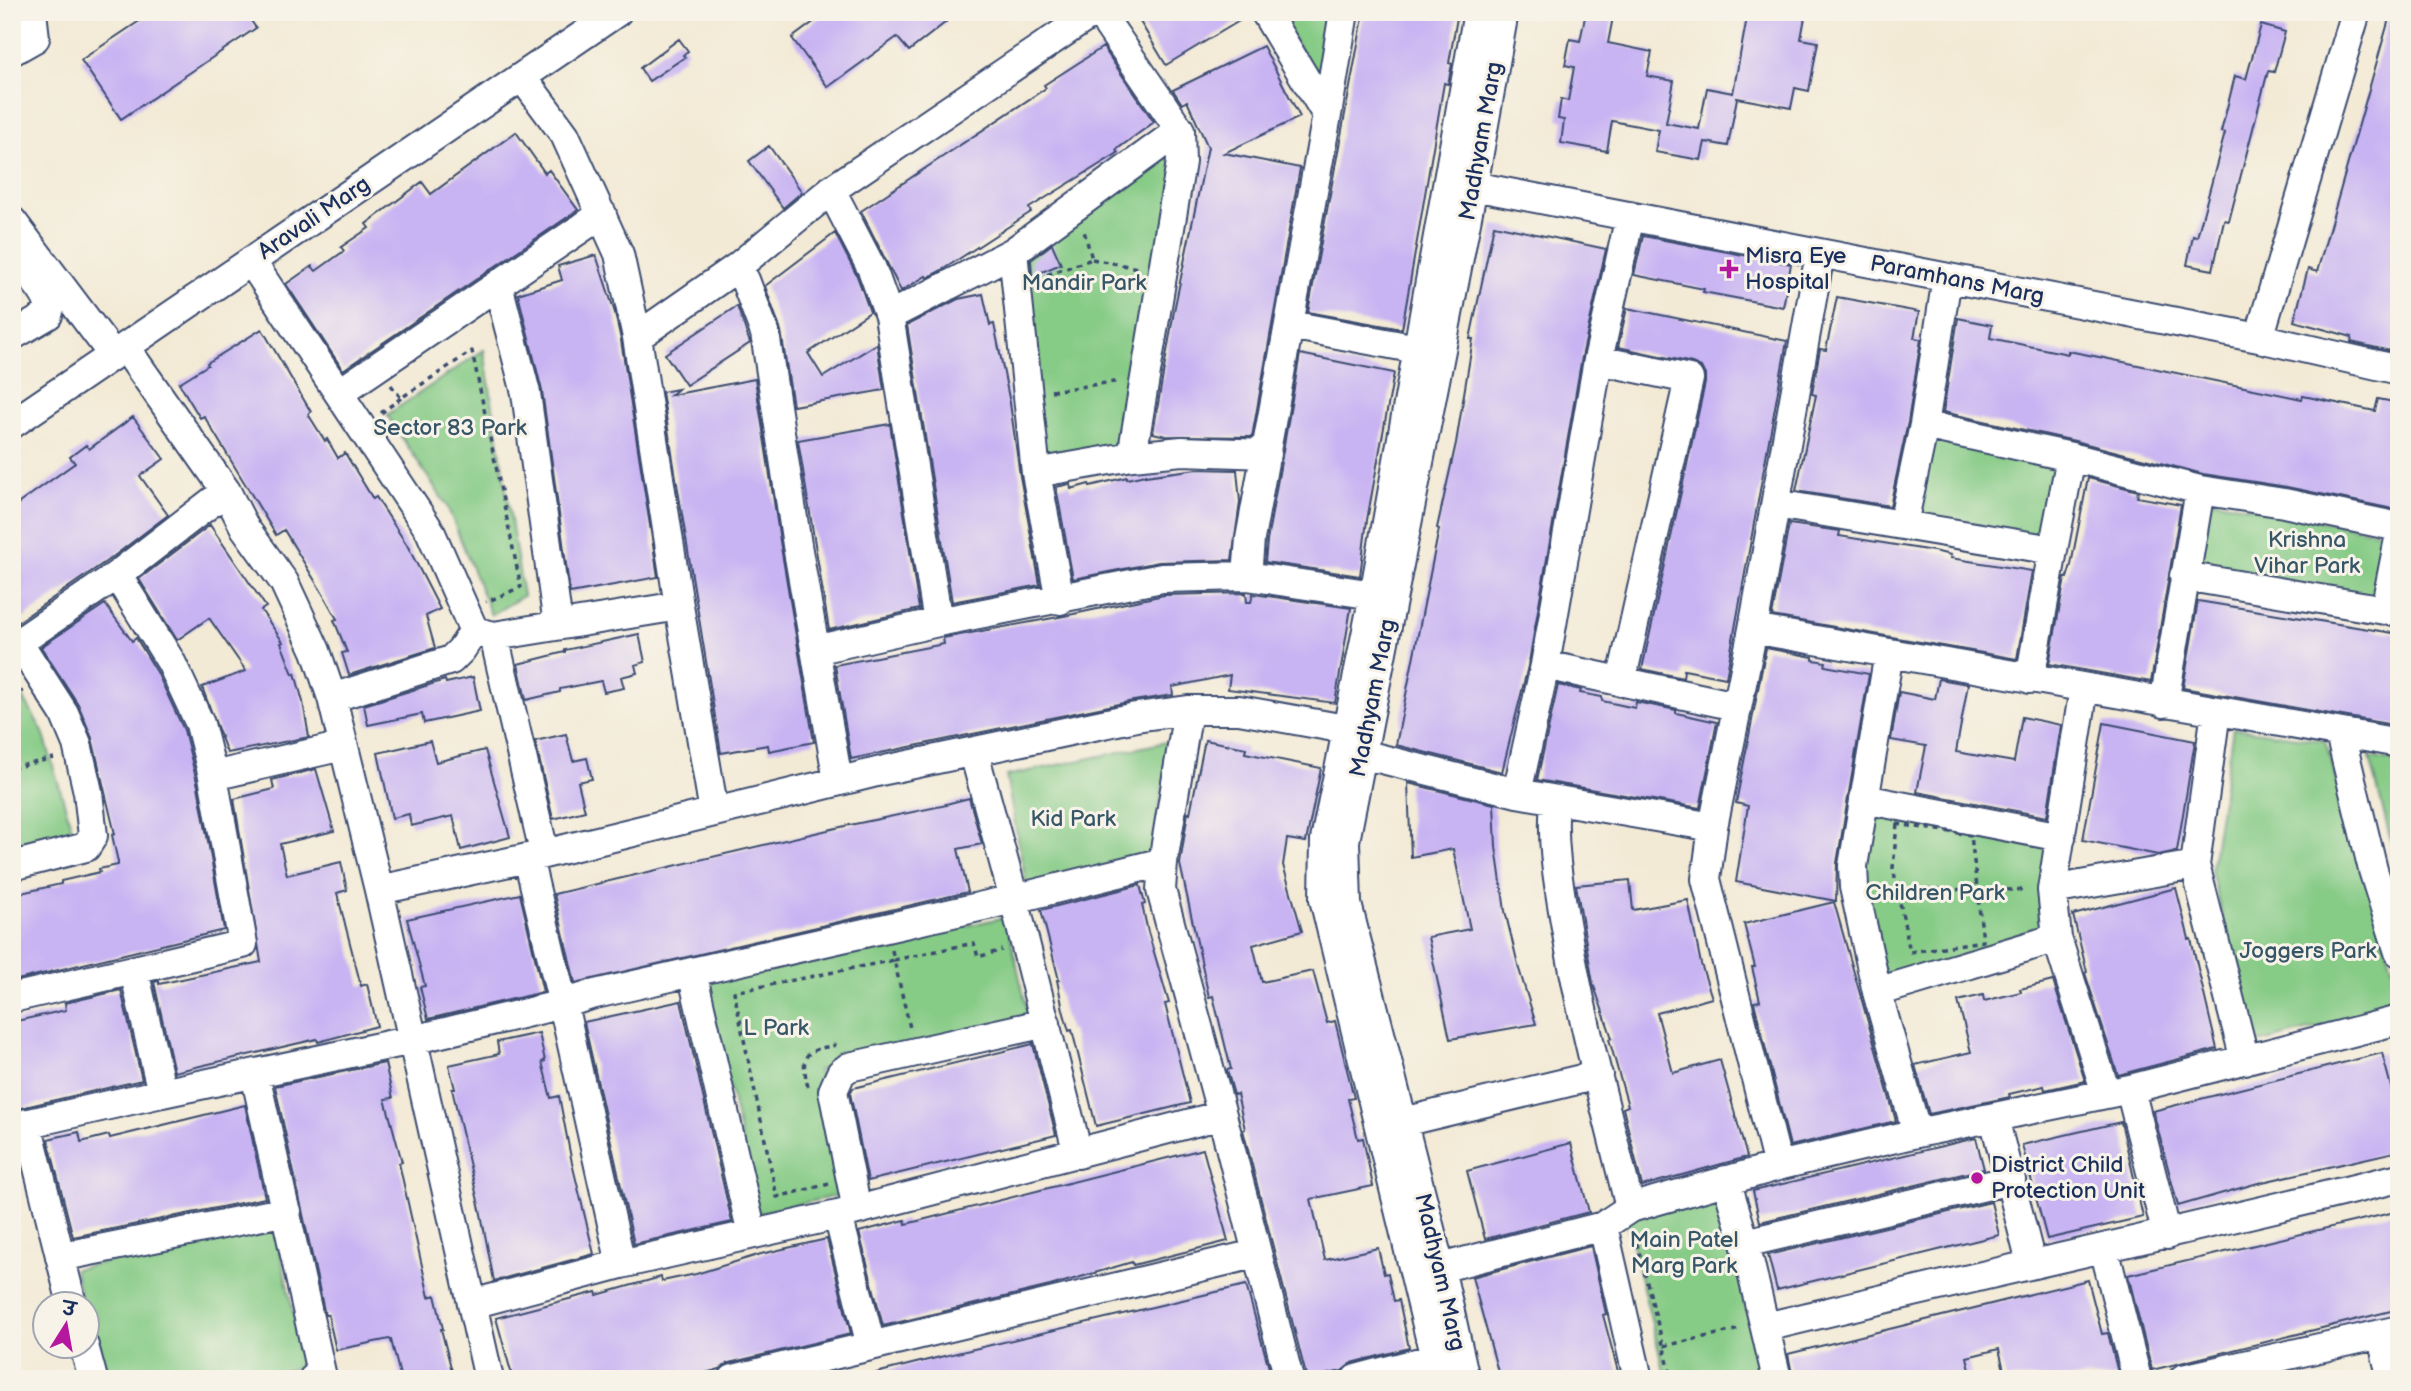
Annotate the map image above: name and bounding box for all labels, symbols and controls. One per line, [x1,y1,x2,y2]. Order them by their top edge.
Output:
street label: Madhyam Marg [1453,59,1509,223]
street label: Aravali Marg [253,170,375,266]
place label: Misra Eye Hospital [1745,242,1846,296]
street label: Paramhans Marg [1868,249,2046,311]
marker: Misra Eye Hospital [1719,259,1739,279]
park label: Mandir Park [1021,269,1147,297]
park label: Sector 83 Park [373,414,528,442]
park label: Krishna Vihar Park [2254,526,2361,580]
street label: Madhyam Marg [1344,616,1402,780]
park label: Kid Park [1030,805,1117,833]
park label: Children Park [1865,879,2005,907]
park label: Joggers Park [2240,937,2377,965]
park label: L Park [743,1014,810,1042]
place label: District Child Protection Unit [1991,1151,2145,1205]
marker: District Child Protection Unit [1969,1170,1985,1186]
street label: Madhyam Marg [1408,1191,1472,1353]
park label: Main Patel Marg Park [1629,1226,1739,1280]
north arrow [32,1290,102,1360]
text: उ [59,1297,80,1323]

